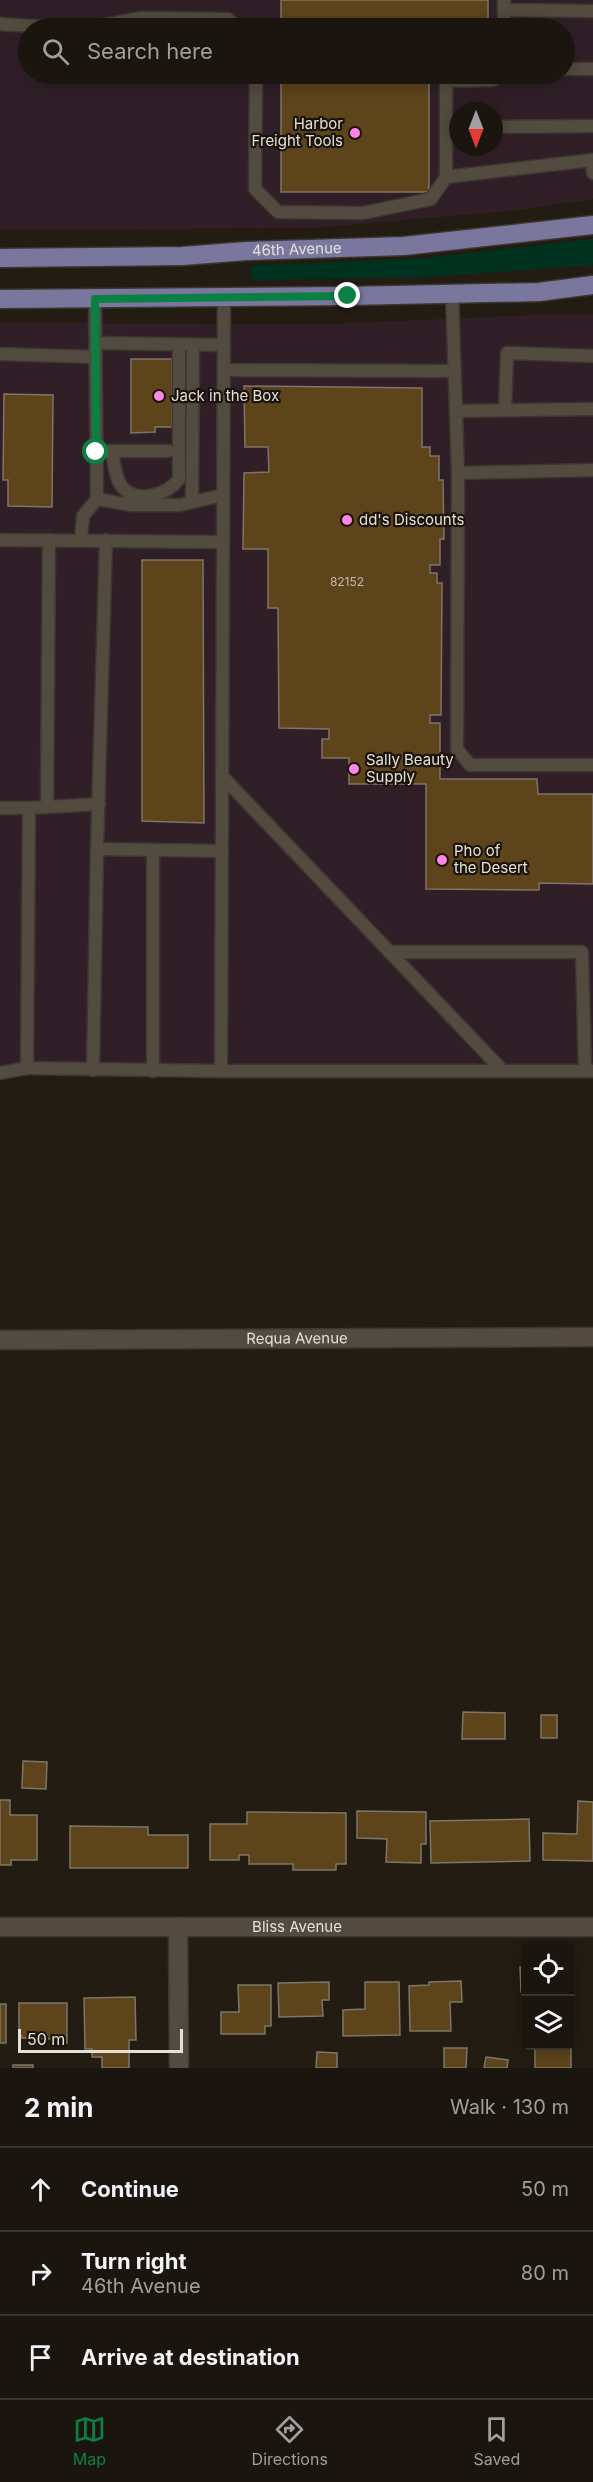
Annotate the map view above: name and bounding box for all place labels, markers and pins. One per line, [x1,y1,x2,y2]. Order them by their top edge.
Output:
place label: Harbor Freight Tools [252,114,343,150]
marker: Harbor Freight Tools [348,126,362,140]
place label: Jack in the Box [171,386,279,405]
marker: Jack in the Box [152,389,166,403]
place label: dd's Discounts [359,510,464,529]
marker: dd's Discounts [340,513,354,527]
place label: Sally Beauty Supply [366,750,454,786]
marker: Sally Beauty Supply [347,762,361,776]
place label: Pho of the Desert [454,841,528,877]
marker: Pho of the Desert [435,853,449,867]

